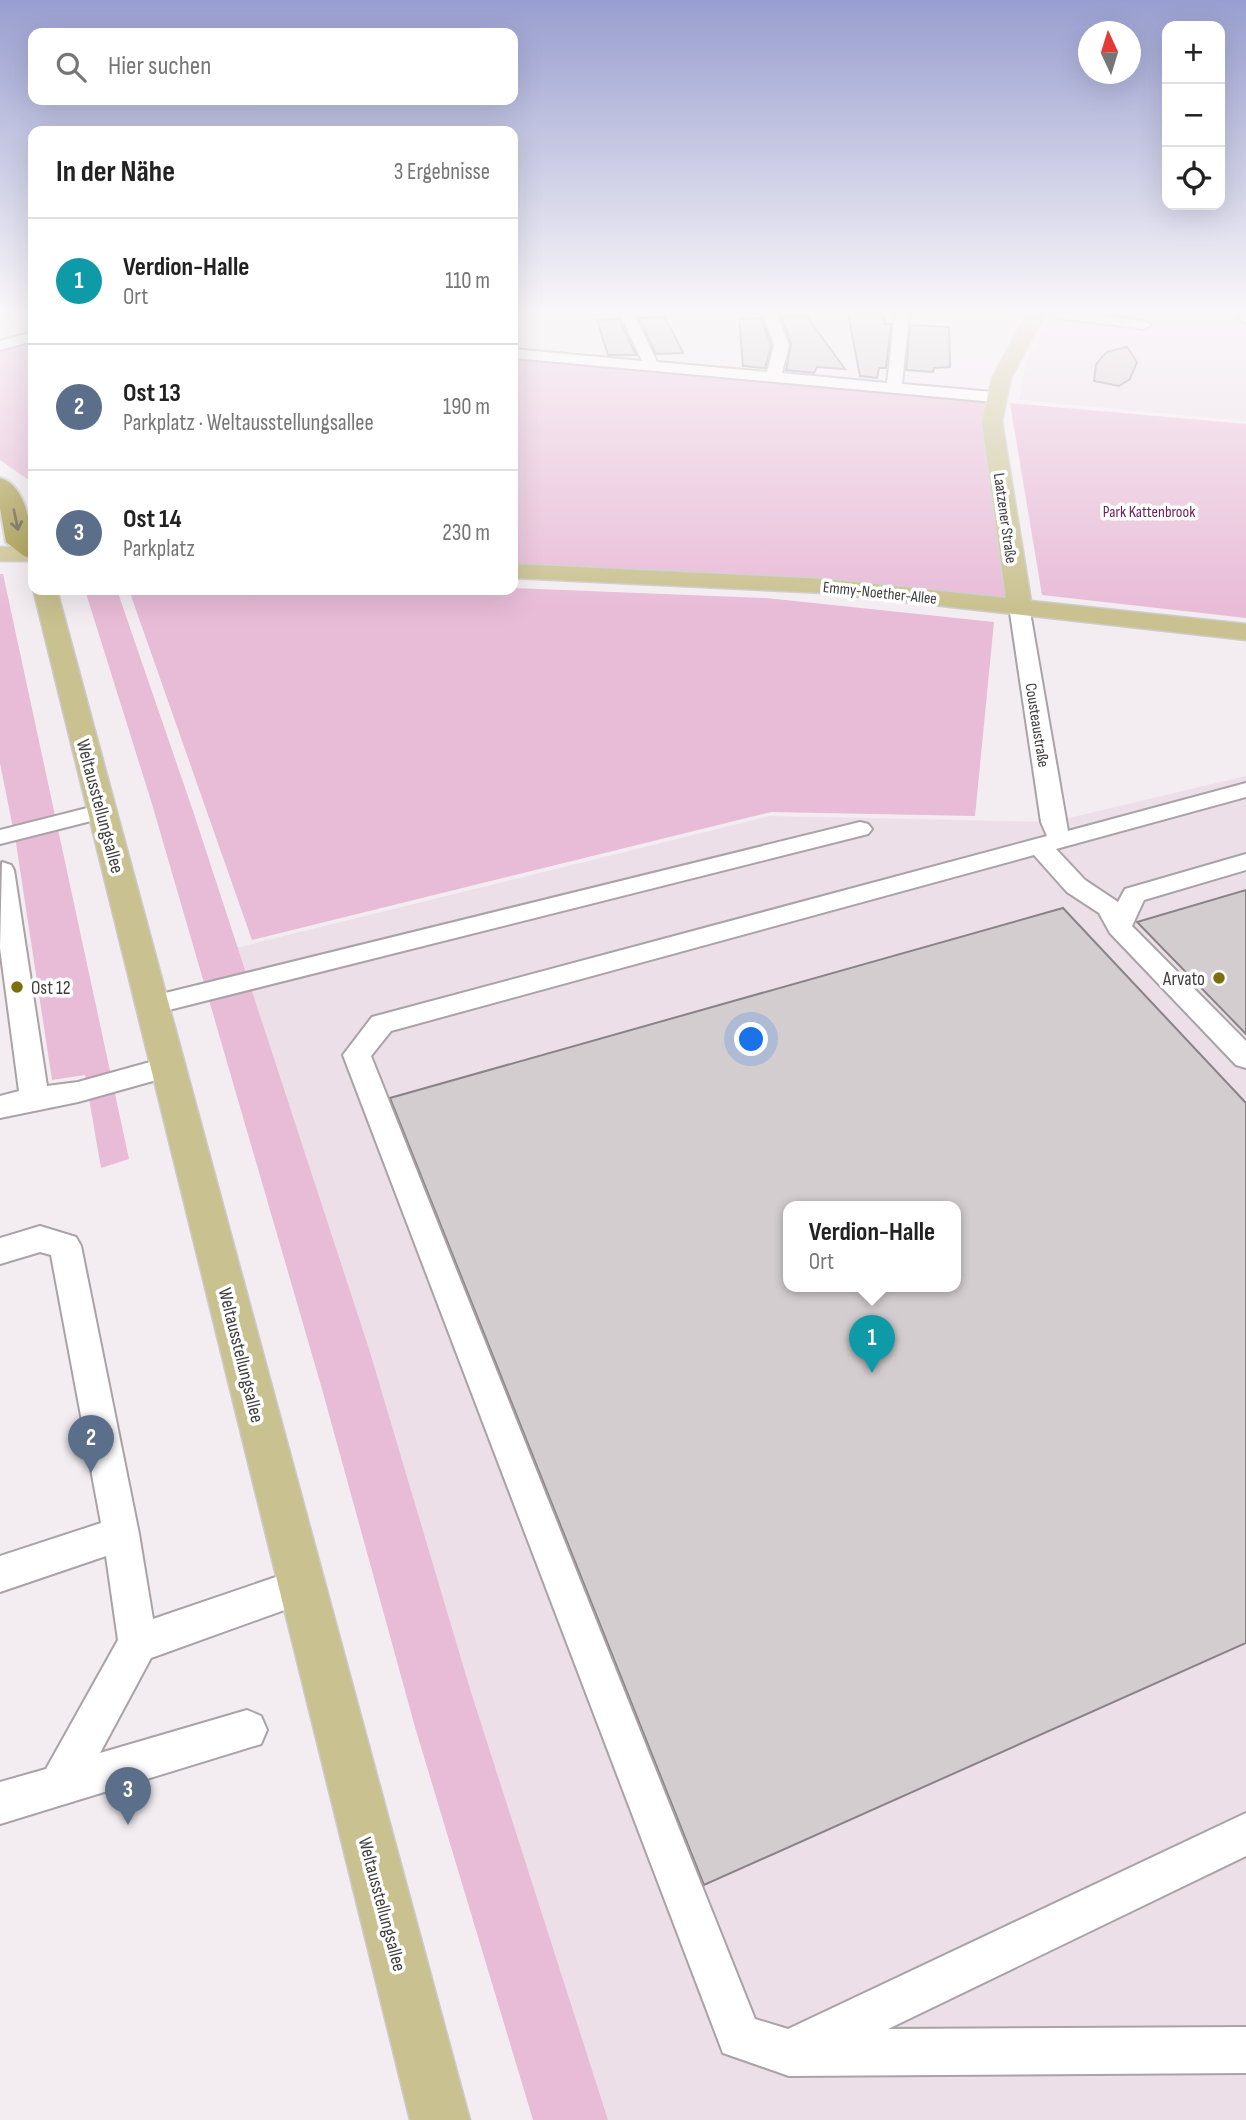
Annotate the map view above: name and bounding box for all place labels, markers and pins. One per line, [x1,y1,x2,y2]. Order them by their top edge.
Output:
place label: Arvato [1162,968,1205,991]
marker: Arvato [1211,970,1227,986]
place label: Ost 12 [31,977,71,1000]
marker: Ost 12 [9,979,25,995]
pin: 1 [849,1315,895,1373]
pin: 2 [68,1415,114,1473]
pin: 3 [105,1767,151,1825]

